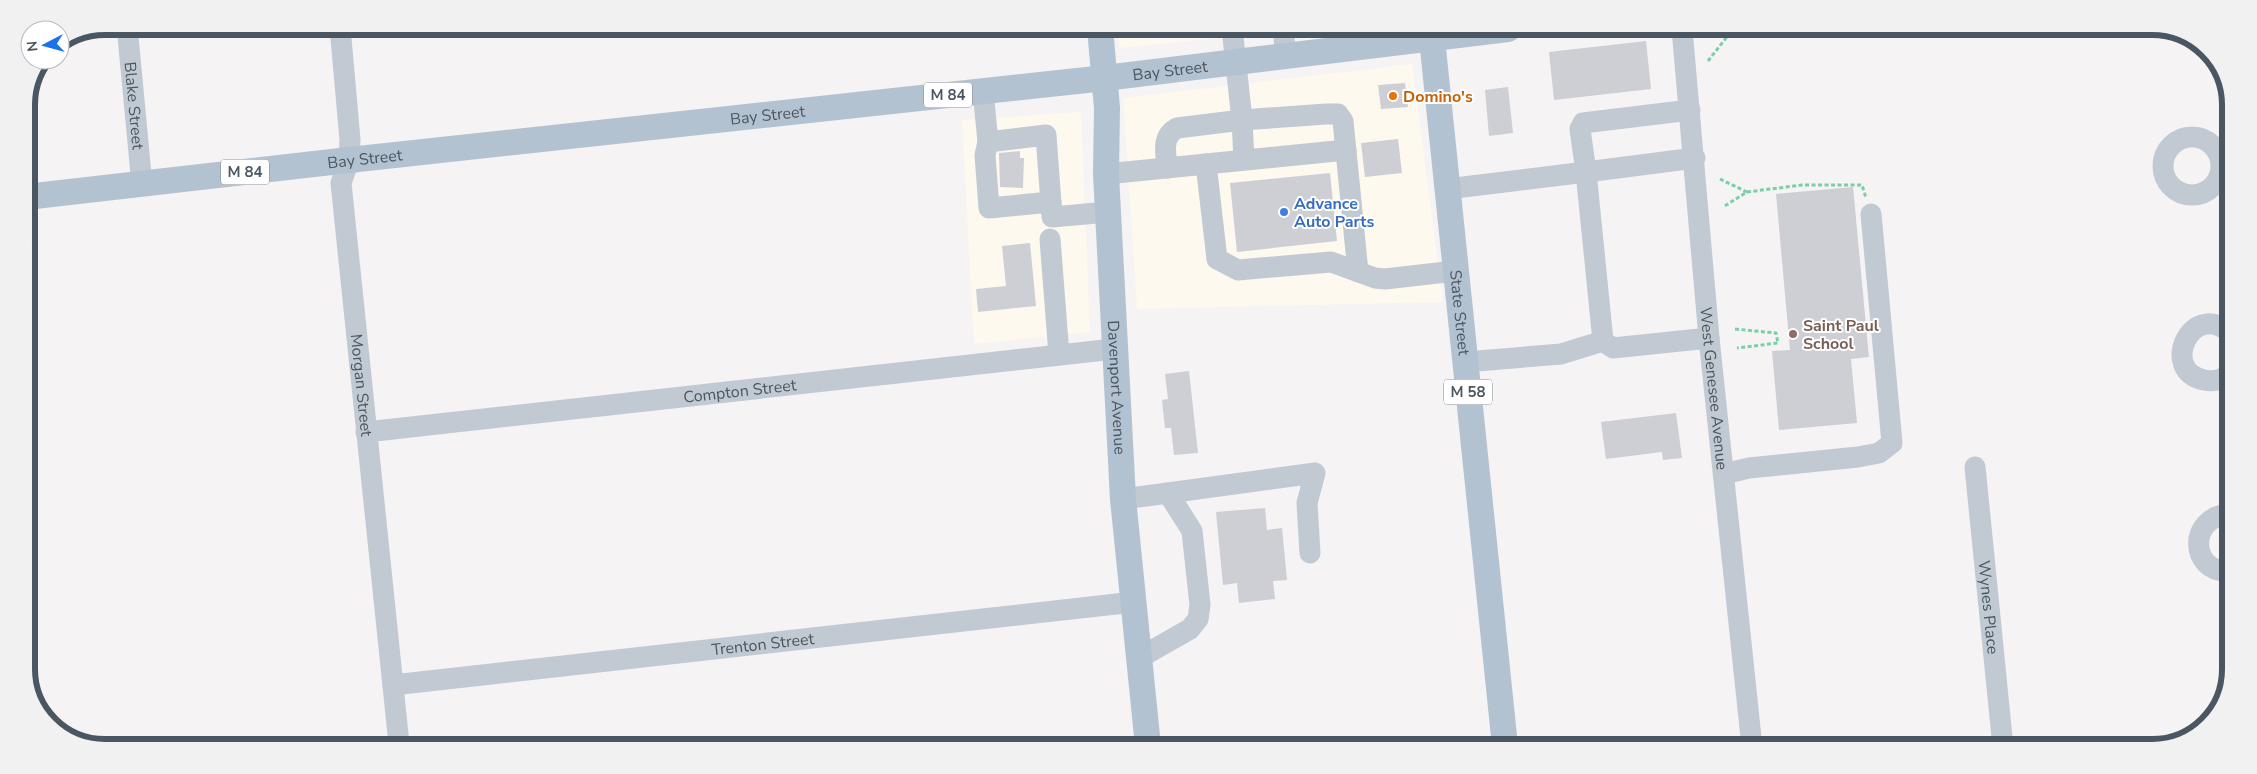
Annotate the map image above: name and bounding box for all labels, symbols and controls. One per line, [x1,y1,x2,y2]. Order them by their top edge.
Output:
north arrow [20,20,70,70]
text: N [23,40,43,53]
street label: Bay Street [1131,56,1209,87]
street label: Blake Street [118,61,149,151]
road number: M 84 [924,82,972,108]
place label: Domino's [1403,86,1473,108]
marker: Domino's [1387,90,1399,102]
street label: Bay Street [729,101,807,131]
street label: Bay Street [326,144,404,174]
road number: M 84 [221,160,269,184]
place label: Advance Auto Parts [1294,193,1374,233]
marker: Advance Auto Parts [1278,206,1290,218]
street label: State Street [1444,269,1475,357]
street label: West Genesee Avenue [1694,306,1733,471]
place label: Saint Paul School [1803,315,1879,355]
street label: Davenport Avenue [1102,320,1131,455]
marker: Saint Paul School [1787,328,1799,340]
street label: Morgan Street [345,333,377,438]
street label: Compton Street [682,374,798,409]
road number: M 58 [1444,380,1492,404]
street label: Wynes Place [1972,560,2004,655]
street label: Trenton Street [710,628,816,661]

